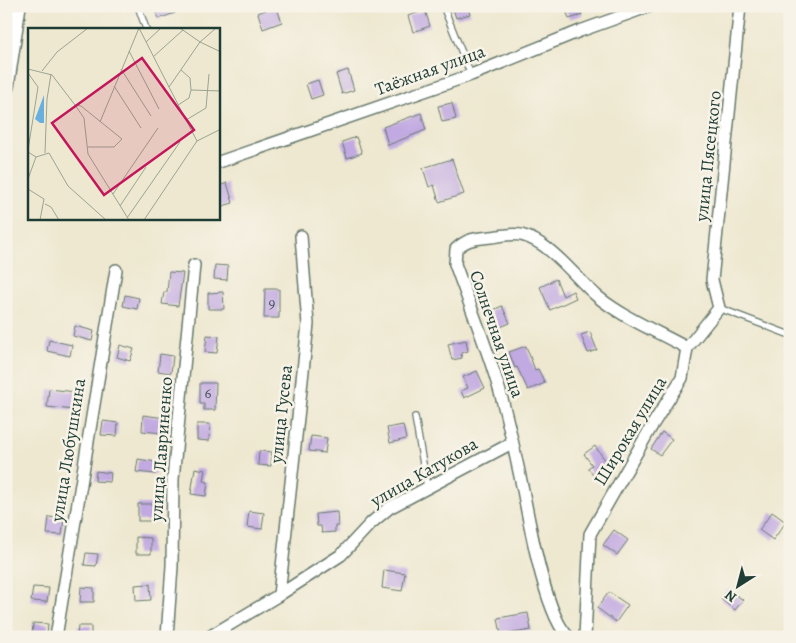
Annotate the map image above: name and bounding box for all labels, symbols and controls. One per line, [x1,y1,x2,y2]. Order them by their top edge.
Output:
inset map [28,28,220,220]
street label: Таёжная улица [372,39,489,101]
street label: улица Пясецкого [689,89,727,224]
street label: Солнечная улица [464,267,530,402]
house number: 9 [269,293,276,313]
street label: улица Гусева [264,363,298,465]
street label: Широкая улица [588,371,672,490]
street label: улица Любушкина [45,376,91,524]
street label: улица Лавриненко [144,376,178,523]
house number: 6 [205,383,212,403]
street label: улица Катукова [365,431,483,513]
north arrow [714,560,764,610]
text: N [721,585,740,607]

